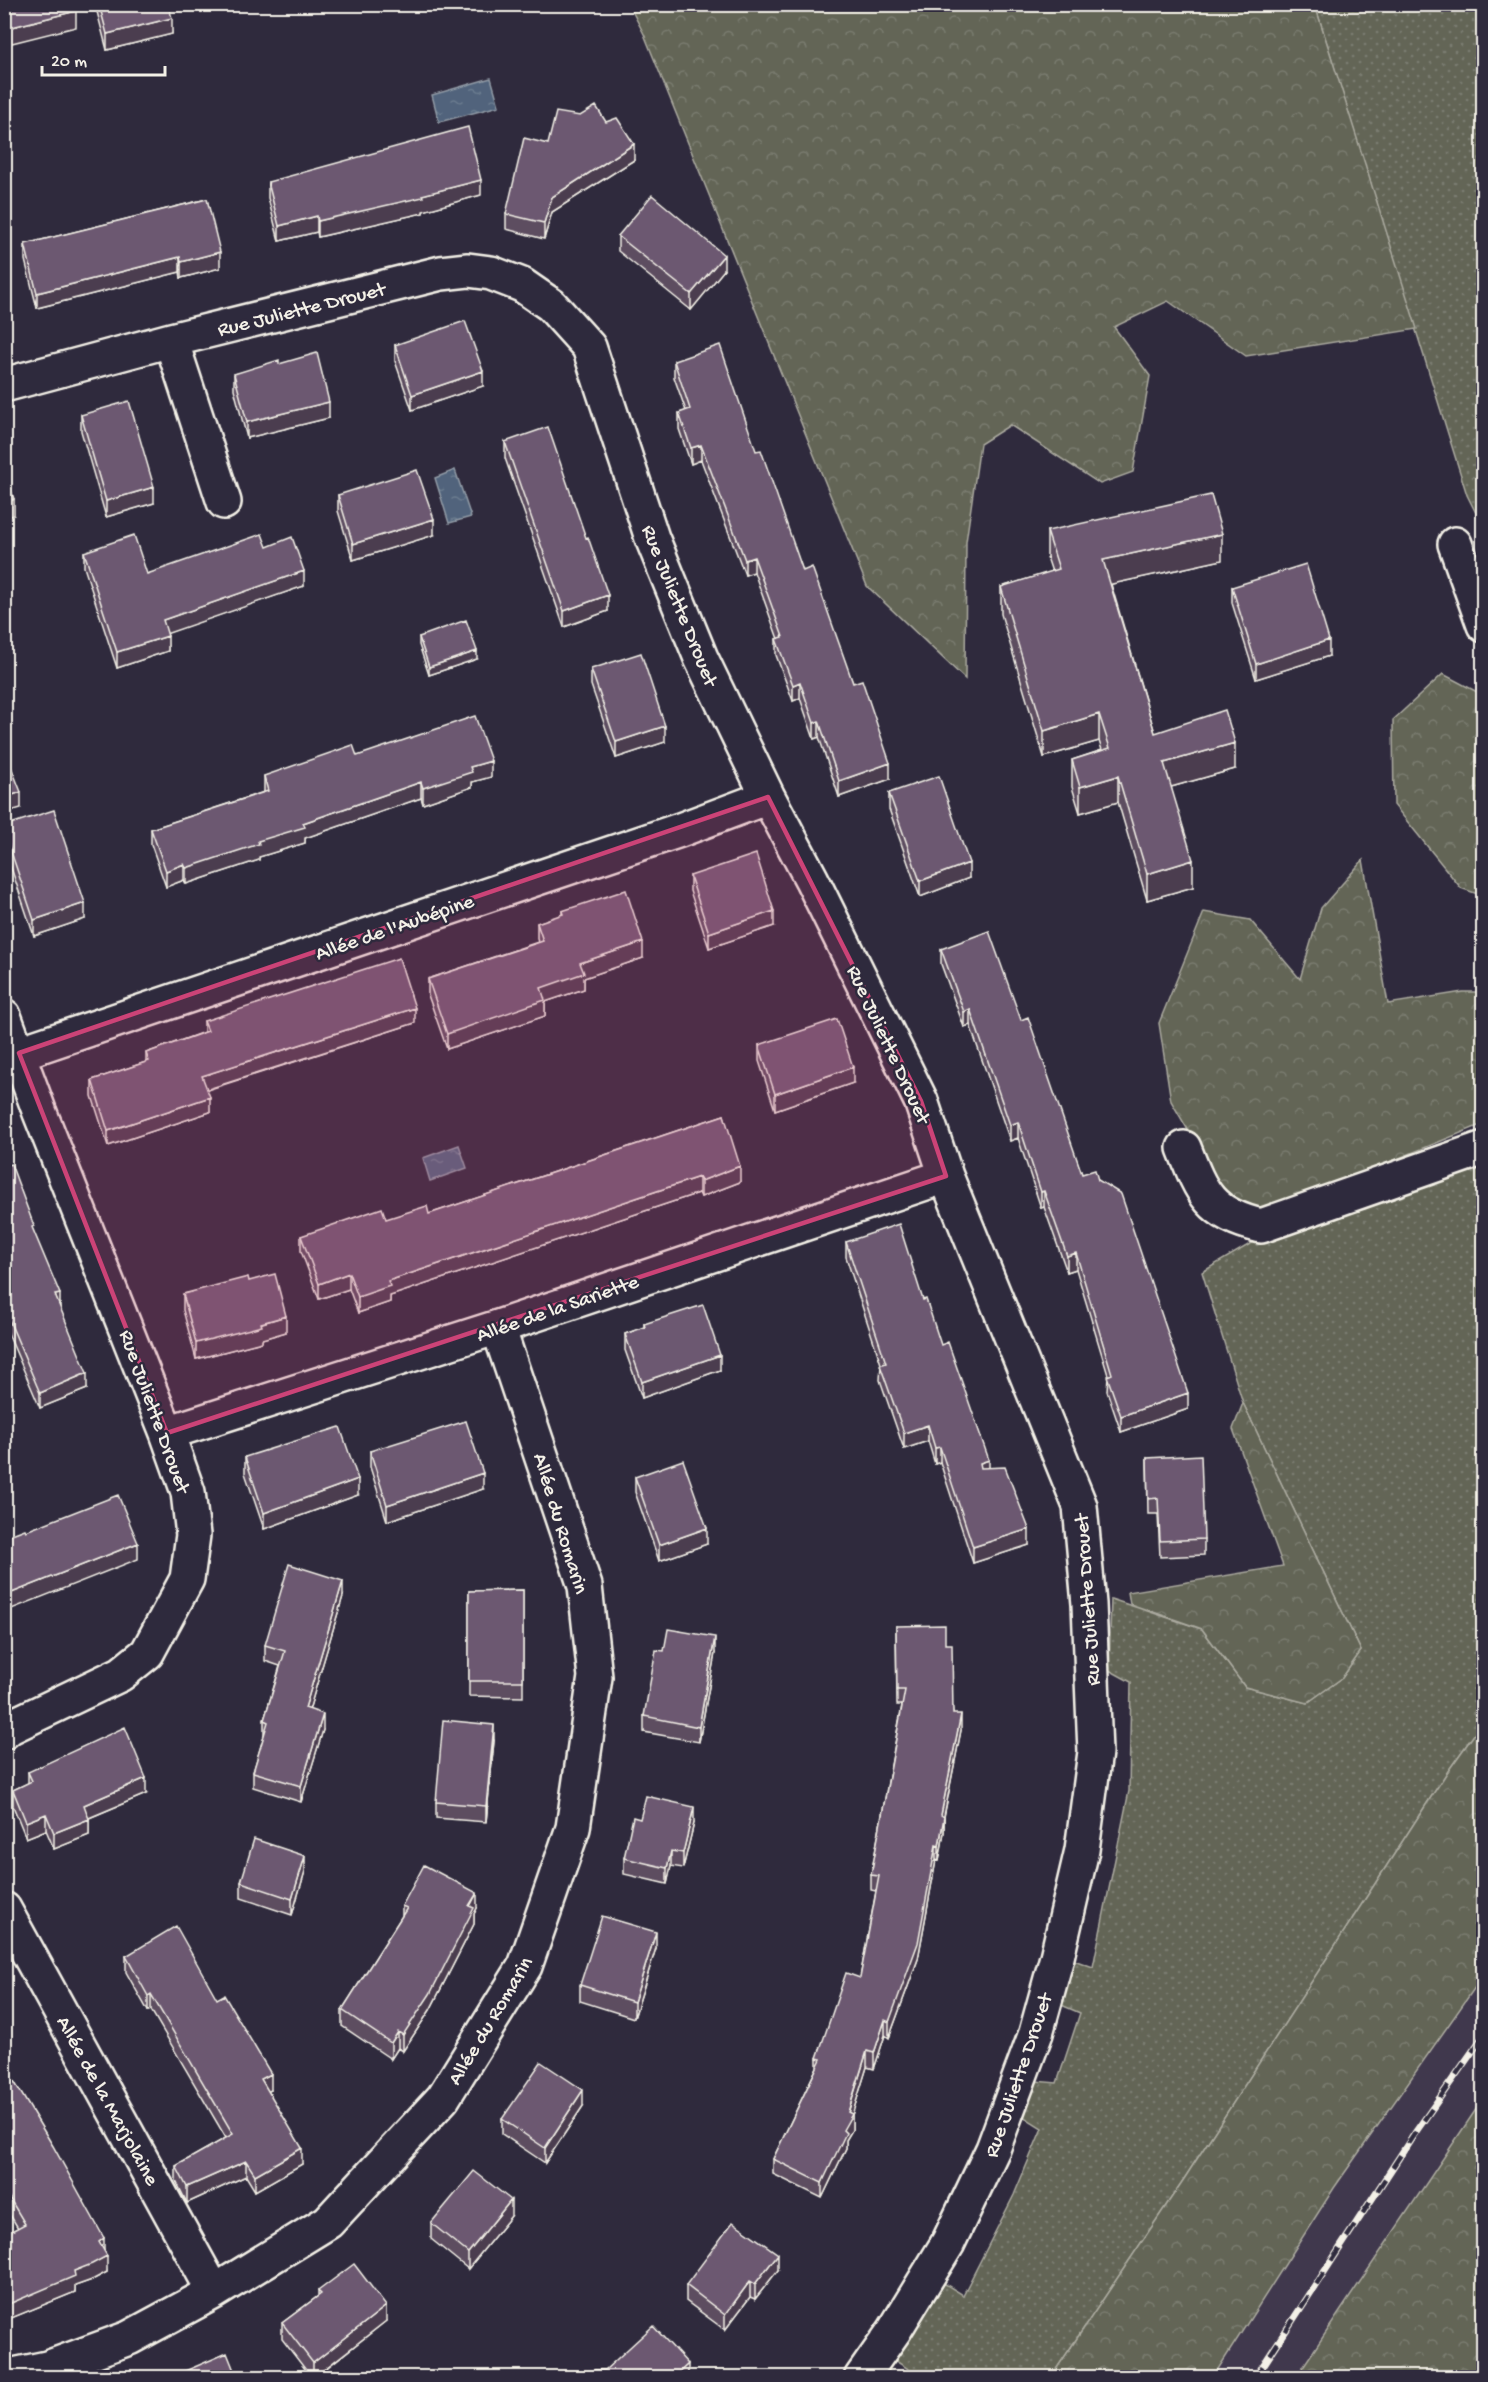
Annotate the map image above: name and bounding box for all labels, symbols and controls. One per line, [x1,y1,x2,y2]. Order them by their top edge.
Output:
scale bar [42,39,165,77]
text: 20 m [51,52,87,73]
street label: Rue Juliette Drouet [215,278,391,344]
street label: Rue Juliette Drouet [634,522,722,693]
street label: Allée de l'Aubépine [312,890,479,968]
street label: Rue Juliette Drouet [839,962,936,1131]
street label: Allée de la Sariette [474,1270,644,1350]
street label: Rue Juliette Drouet [112,1327,195,1500]
street label: Allée du Romarin [525,1451,592,1597]
street label: Rue Juliette Drouet [1071,1511,1108,1686]
street label: Allée du Romarin [444,1953,540,2091]
street label: Rue Juliette Drouet [981,1989,1061,2161]
street label: Allée de la Marjolaine [49,2013,163,2192]

